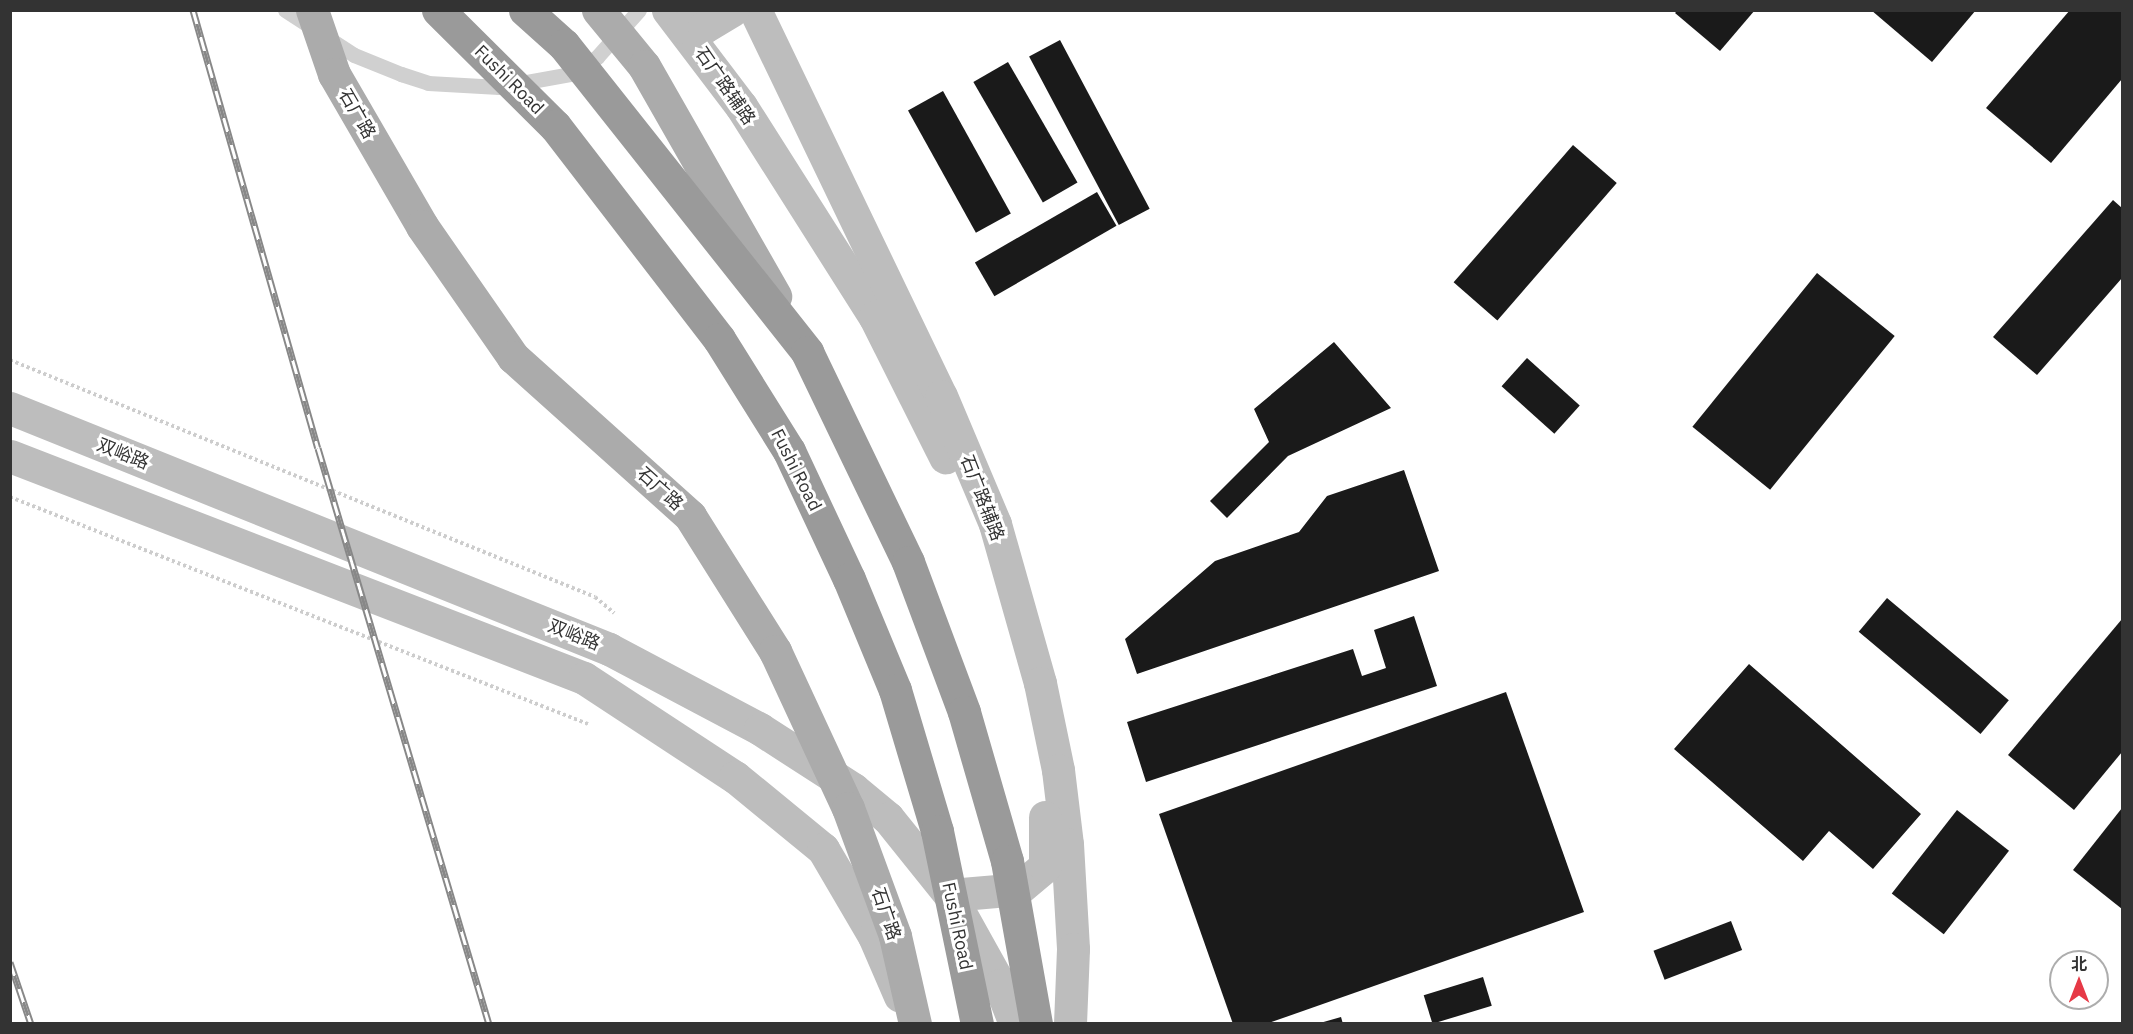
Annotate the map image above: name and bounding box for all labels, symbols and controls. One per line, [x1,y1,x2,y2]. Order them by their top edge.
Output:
street label: Fushi Road [470,41,548,119]
street label: 石广路辅路 [690,43,760,129]
street label: 石广路 [334,85,380,143]
street label: Fushi Road [766,425,826,515]
street label: 双峪路 [94,434,152,474]
street label: 石广路辅路 [956,452,1008,544]
street label: 石广路 [633,463,687,515]
street label: 双峪路 [545,615,603,655]
street label: Fushi Road [937,880,977,972]
street label: 石广路 [867,885,905,943]
north arrow [2049,950,2109,1010]
text: 北 [2071,954,2087,974]

